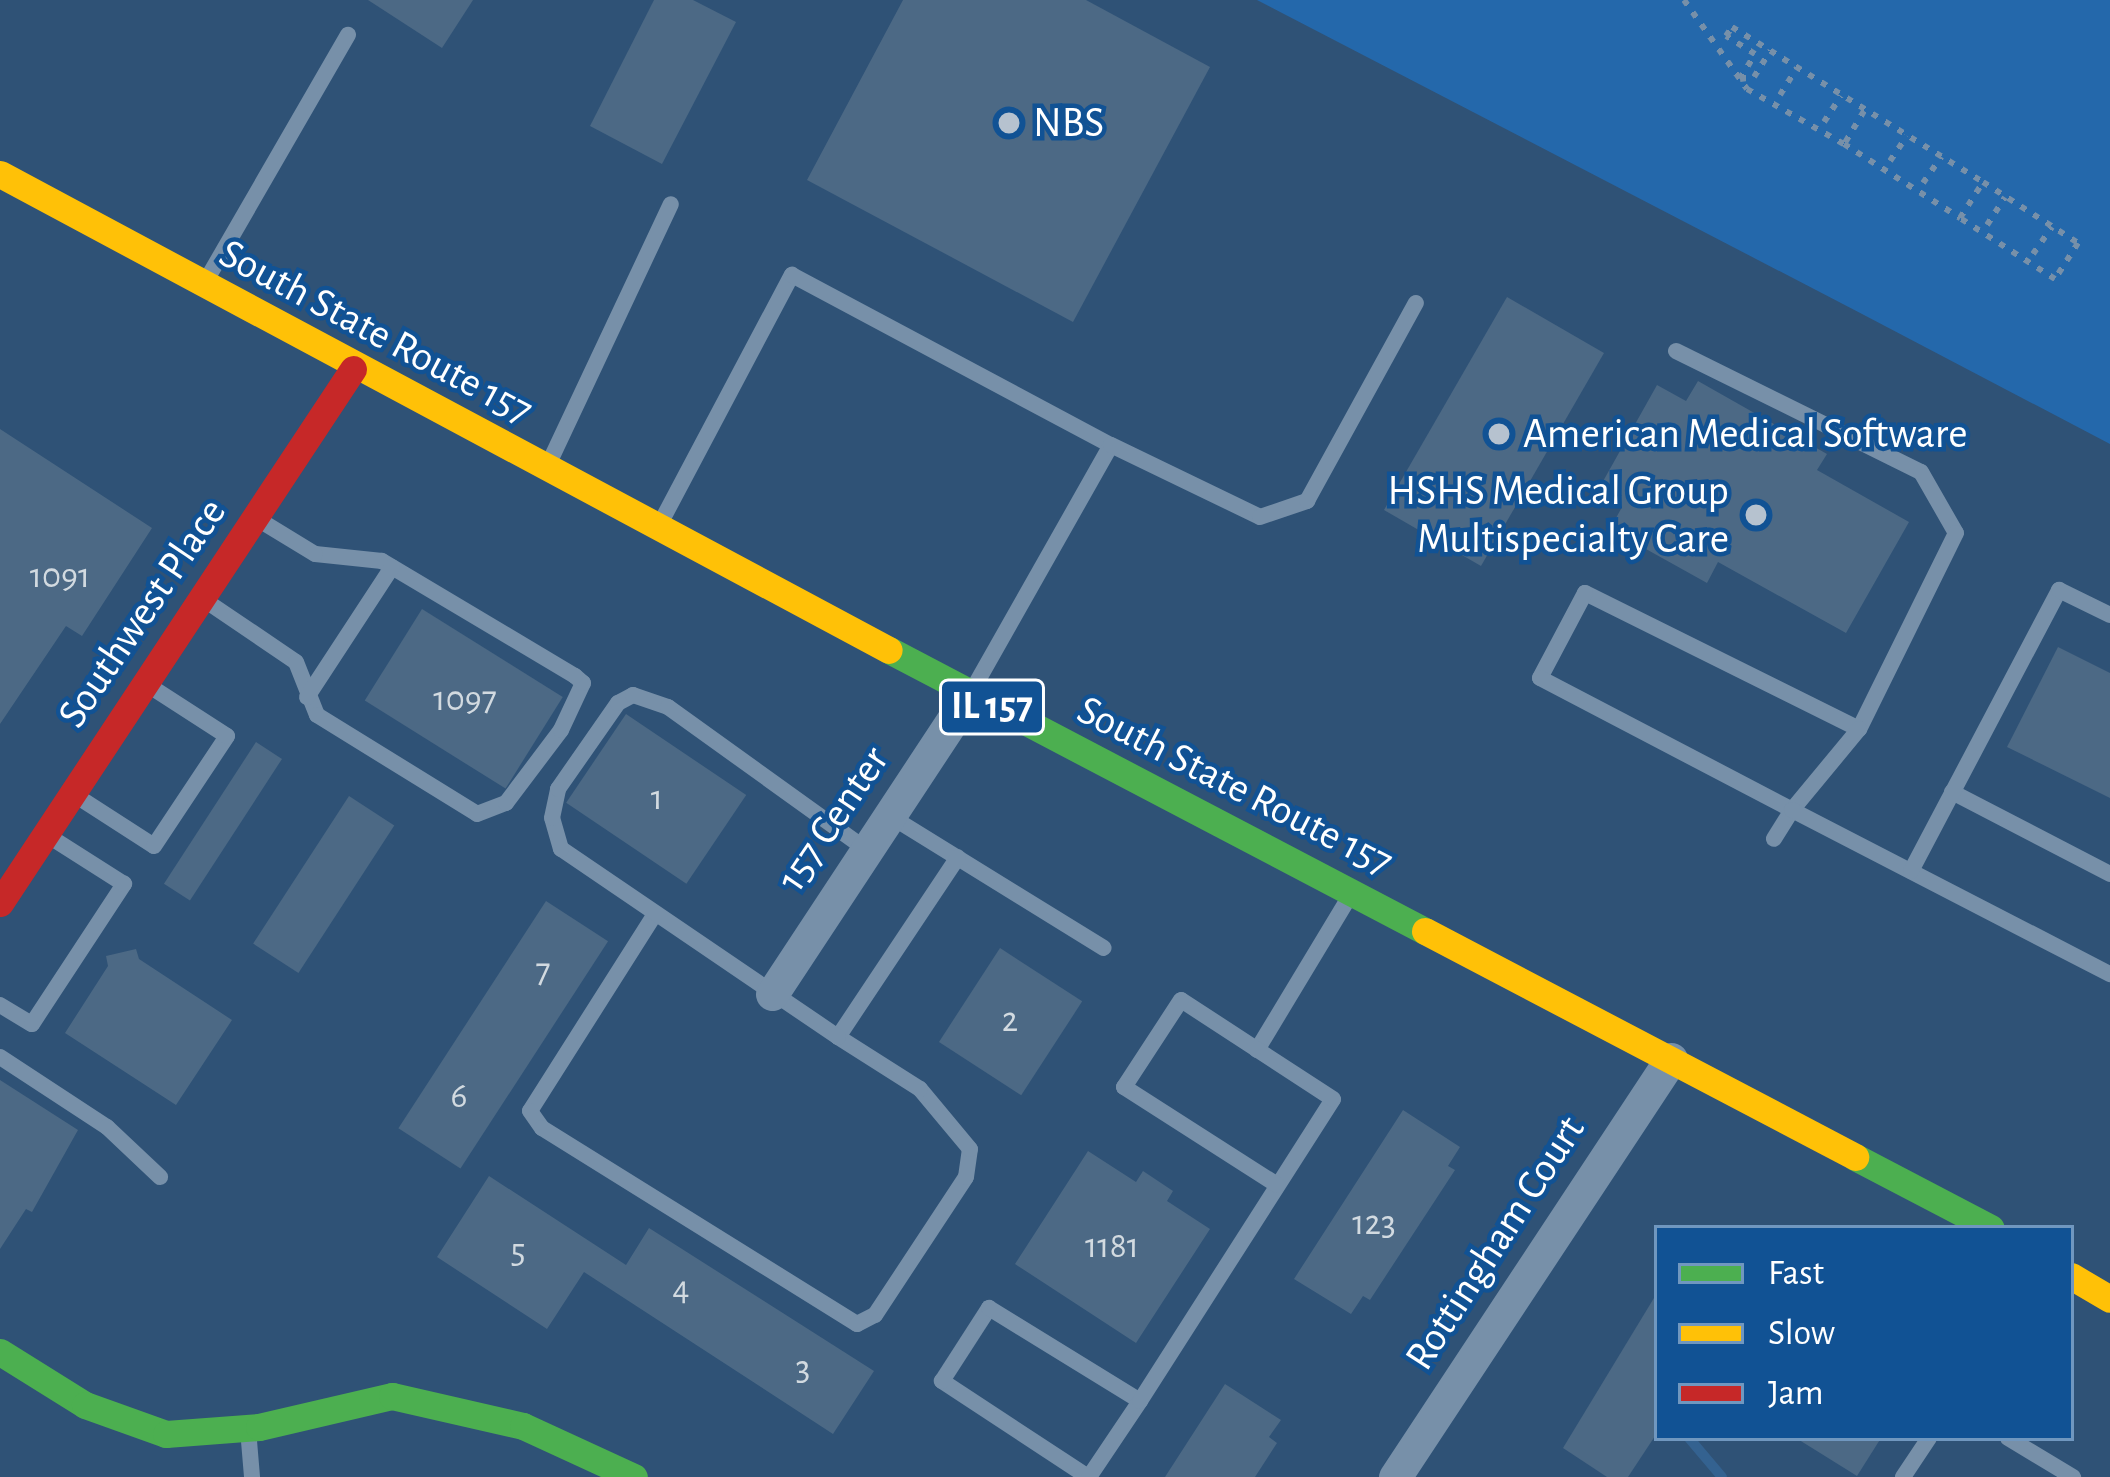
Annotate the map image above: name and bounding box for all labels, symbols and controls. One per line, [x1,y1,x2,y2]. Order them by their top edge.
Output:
place label: NBS [1033,98,1104,148]
marker: NBS [996,110,1022,136]
street label: South State Route 157 [211,228,541,436]
place label: American Medical Software [1523,409,1968,459]
marker: American Medical Software [1486,421,1512,447]
place label: HSHS Medical Group Multispecialty Care [1388,466,1729,564]
street label: Southwest Place [47,489,237,737]
marker: HSHS Medical Group Multispecialty Care [1740,499,1772,531]
house number: 1091 [30,555,90,599]
road number: IL 157 [938,674,1046,740]
house number: 1097 [433,678,497,722]
street label: South State Route 157 [1069,685,1401,887]
street label: 157 Center [766,737,900,901]
house number: 1 [651,777,663,821]
house number: 7 [535,950,551,994]
house number: 2 [1002,999,1018,1043]
house number: 6 [451,1075,467,1119]
street label: Rottingham Court [1394,1107,1596,1379]
house number: 123 [1352,1202,1396,1246]
house number: 1181 [1085,1225,1139,1269]
legend [1654,1225,2074,1441]
house number: 5 [510,1230,526,1274]
text: Fast [1768,1255,1824,1291]
house number: 4 [672,1268,690,1312]
text: Slow [1768,1315,1835,1351]
house number: 3 [796,1347,810,1391]
text: Jam [1768,1375,1824,1411]

